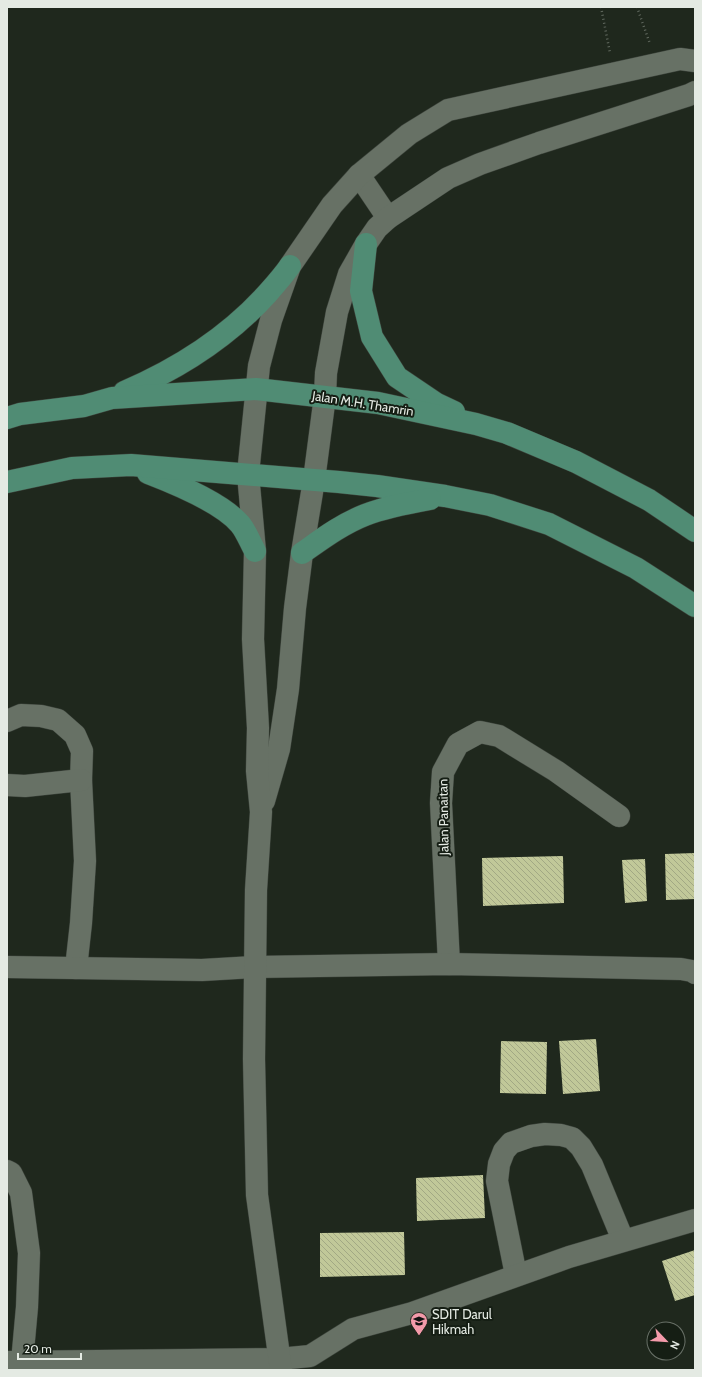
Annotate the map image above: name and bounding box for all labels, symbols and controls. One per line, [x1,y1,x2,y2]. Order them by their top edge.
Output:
street label: Jalan M.H. Thamrin [310,387,415,419]
street label: Jalan Panaitan [434,779,452,856]
place label: SDIT Darul Hikmah [432,1306,492,1337]
school or university icon: SDIT Darul Hikmah [409,1311,429,1336]
north arrow [646,1321,686,1361]
scale bar [18,1335,81,1361]
text: N [667,1339,683,1352]
text: 20 m [24,1341,52,1356]

